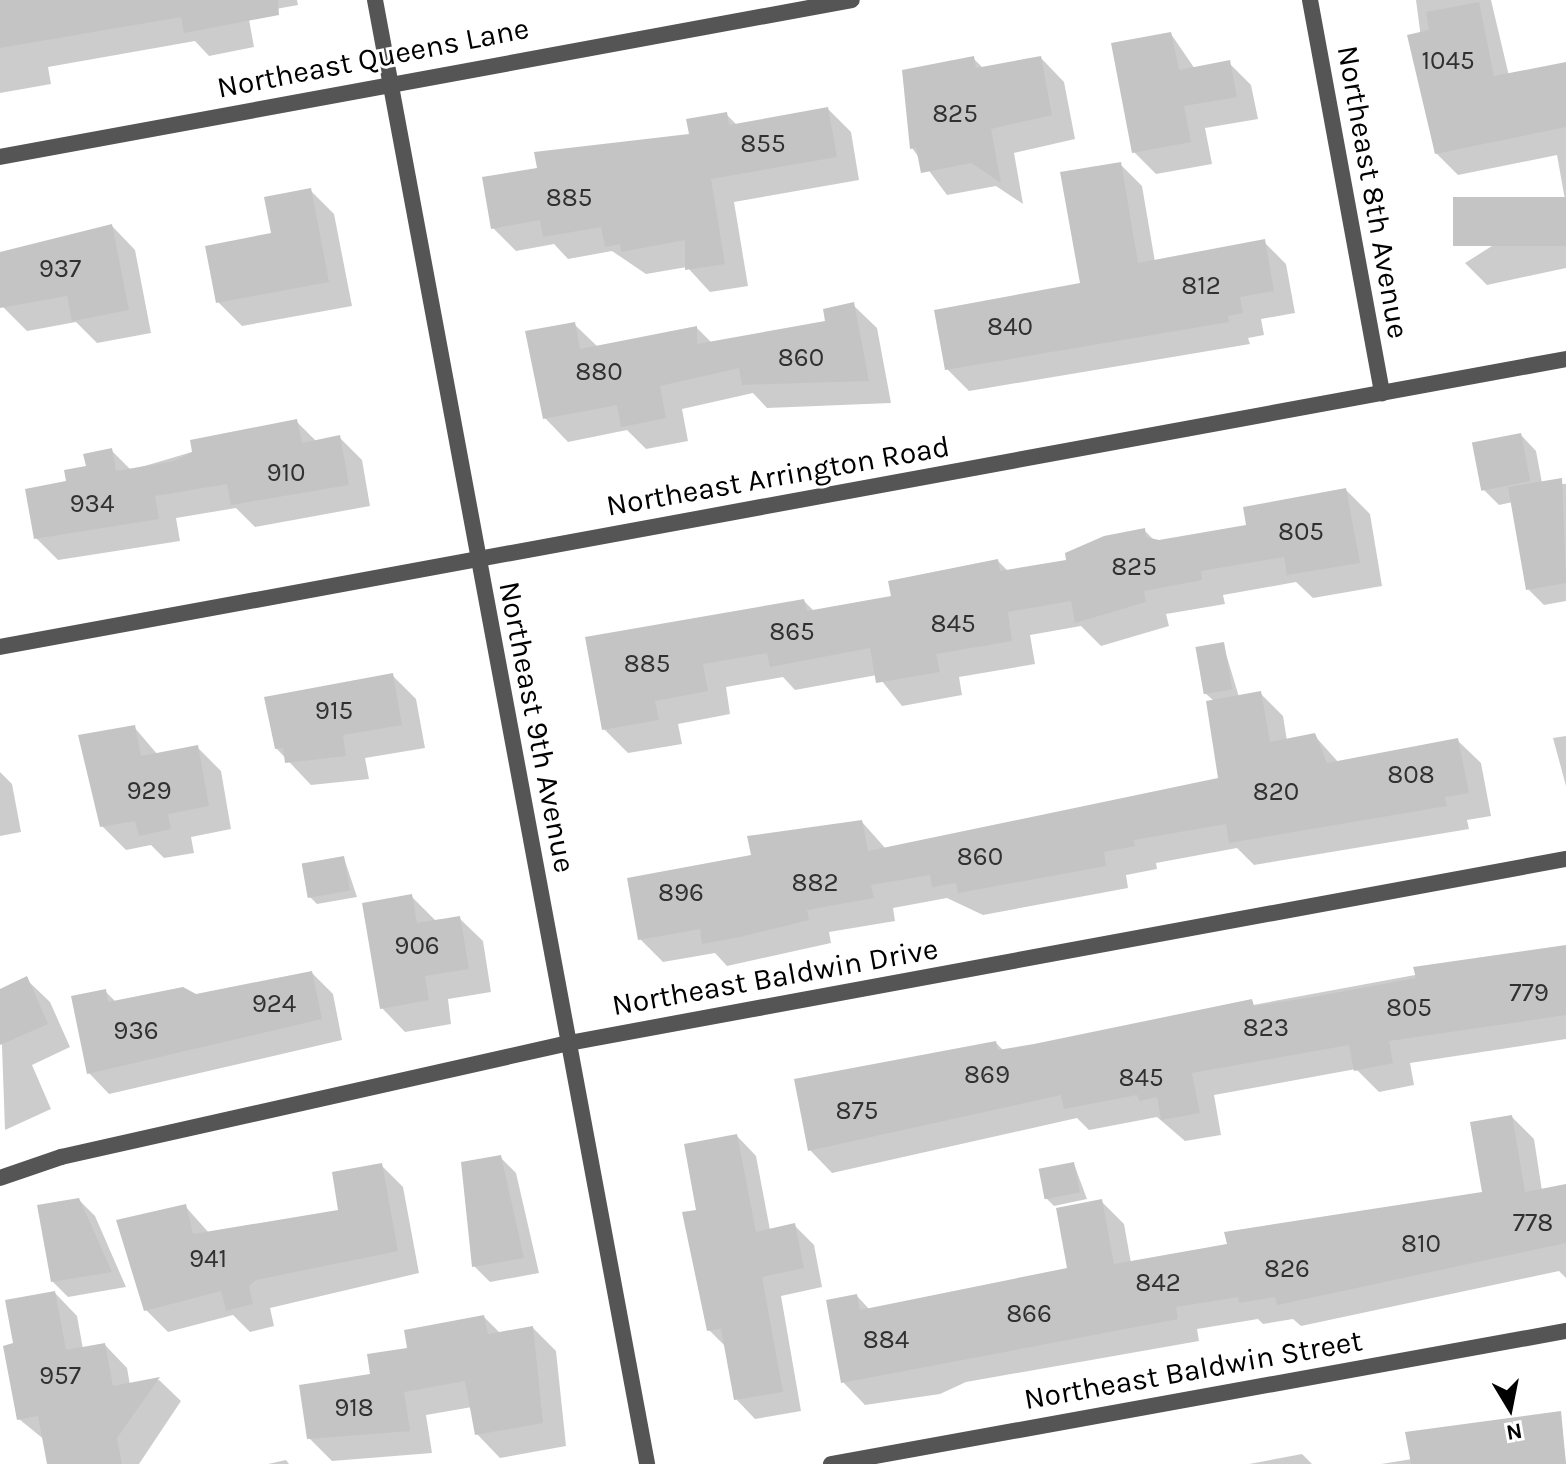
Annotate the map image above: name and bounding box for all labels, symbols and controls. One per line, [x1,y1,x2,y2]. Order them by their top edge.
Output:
street label: Northeast Queens Lane [214,10,532,106]
street label: Northeast 8th Avenue [1329,43,1417,341]
house number: 1045 [1421,45,1475,77]
house number: 825 [932,98,978,130]
house number: 855 [740,128,786,160]
house number: 885 [546,182,592,214]
house number: 937 [39,253,81,285]
house number: 812 [1181,270,1221,302]
house number: 840 [987,311,1033,343]
house number: 860 [778,342,824,374]
house number: 880 [575,356,623,388]
street label: Northeast Arrington Road [603,428,953,524]
house number: 910 [266,457,306,489]
house number: 934 [70,488,114,520]
house number: 805 [1278,516,1324,548]
house number: 825 [1111,551,1157,583]
street label: Northeast 9th Avenue [491,578,583,876]
house number: 845 [930,608,976,640]
house number: 865 [769,616,815,648]
house number: 885 [624,648,670,680]
house number: 915 [315,695,353,727]
house number: 808 [1387,759,1435,791]
house number: 929 [126,775,172,807]
house number: 820 [1253,776,1299,808]
house number: 860 [957,841,1003,873]
house number: 882 [791,867,839,899]
house number: 896 [658,877,704,909]
house number: 906 [394,930,440,962]
street label: Northeast Baldwin Drive [609,931,941,1023]
house number: 779 [1509,977,1549,1009]
house number: 924 [252,988,296,1020]
house number: 805 [1386,992,1432,1024]
house number: 823 [1243,1012,1289,1044]
house number: 936 [113,1015,159,1047]
house number: 869 [964,1059,1010,1091]
house number: 845 [1118,1062,1164,1094]
house number: 875 [836,1095,878,1127]
house number: 778 [1513,1207,1553,1239]
house number: 810 [1401,1228,1441,1260]
house number: 941 [189,1243,227,1275]
house number: 826 [1264,1253,1310,1285]
house number: 842 [1135,1267,1181,1299]
house number: 866 [1006,1298,1052,1330]
street label: Northeast Baldwin Street [1021,1323,1365,1417]
house number: 884 [863,1324,909,1356]
house number: 957 [39,1360,81,1392]
north arrow [1470,1368,1550,1448]
house number: 918 [334,1392,374,1424]
text: N [1504,1417,1524,1446]

